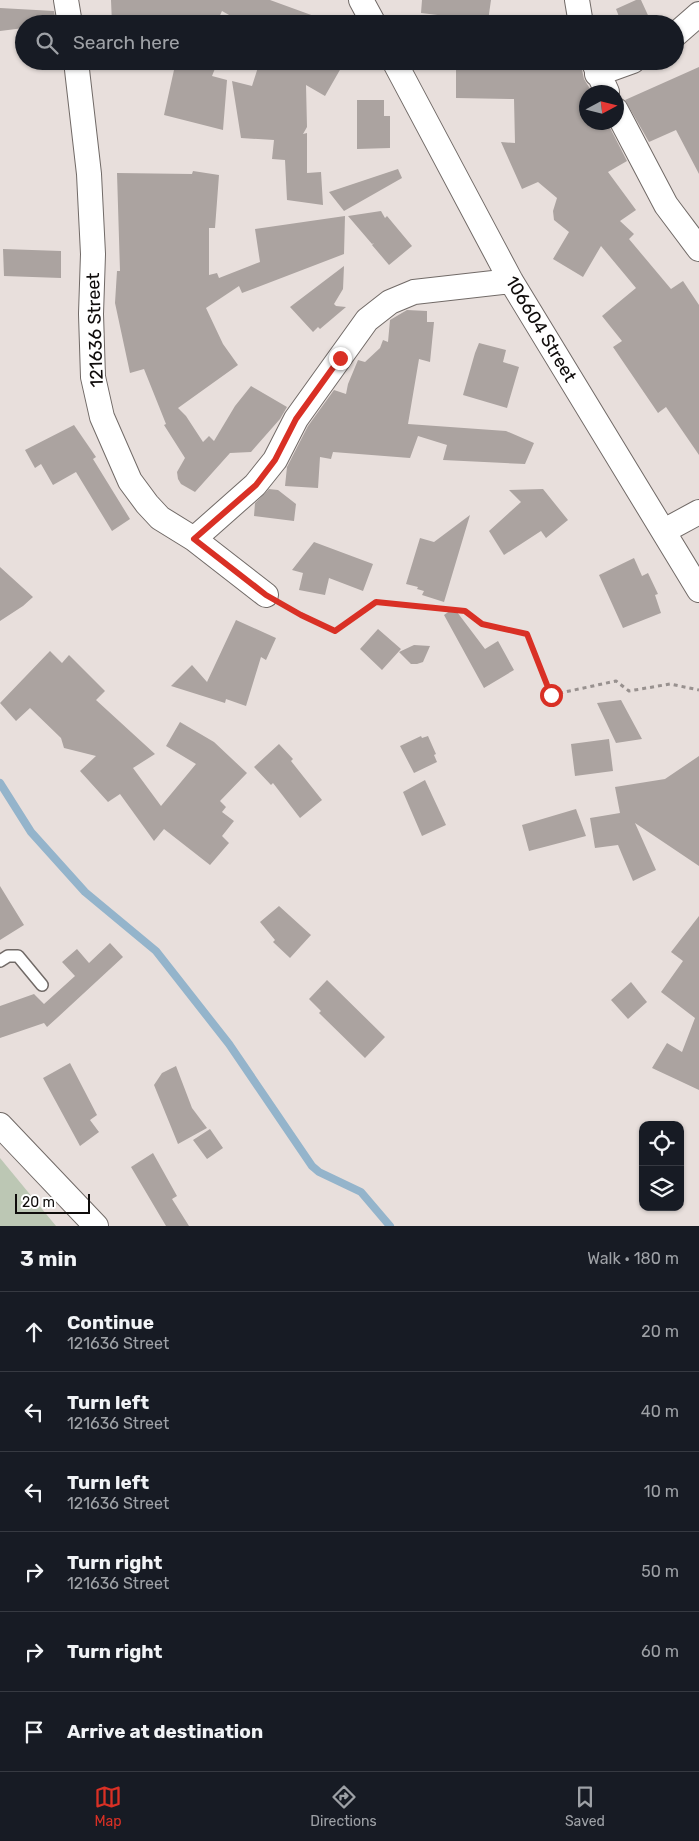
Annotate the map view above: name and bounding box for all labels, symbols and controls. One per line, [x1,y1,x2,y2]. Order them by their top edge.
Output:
search box [15,15,684,70]
icon: search [33,29,61,57]
text: Search here [73,31,180,54]
north arrow [579,85,624,130]
street label: 121636 Street [82,272,108,388]
street label: 106604 Street [501,272,581,386]
route end [329,347,352,370]
route start [540,684,563,707]
map controls [639,1121,684,1211]
button: locate [639,1121,684,1166]
button: layers [639,1166,684,1211]
scale bar [15,1191,90,1214]
text: 20 m [22,1194,55,1211]
text: 3 min [20,1246,77,1271]
text: Walk · 180 m [587,1249,679,1268]
text: Continue [67,1311,154,1334]
icon: ahead [20,1318,48,1346]
text: 20 m [641,1322,679,1341]
text: 121636 Street [67,1334,169,1353]
text: Turn left [67,1391,149,1414]
icon: left [20,1398,48,1426]
text: 40 m [641,1402,679,1421]
text: 121636 Street [67,1414,169,1433]
text: Turn left [67,1471,149,1494]
icon: left [20,1478,48,1506]
text: 10 m [644,1482,679,1501]
text: 121636 Street [67,1494,169,1513]
text: Turn right [67,1551,162,1574]
icon: right [20,1558,48,1586]
text: 50 m [641,1562,679,1581]
text: 121636 Street [67,1574,169,1593]
icon: right [20,1638,48,1666]
text: Turn right [67,1640,162,1663]
text: 60 m [641,1642,679,1661]
icon: arrive [20,1718,48,1746]
text: Arrive at destination [67,1720,263,1743]
tab: Map [94,1783,122,1830]
tab: Directions [310,1783,377,1830]
tab: Saved [565,1783,605,1830]

